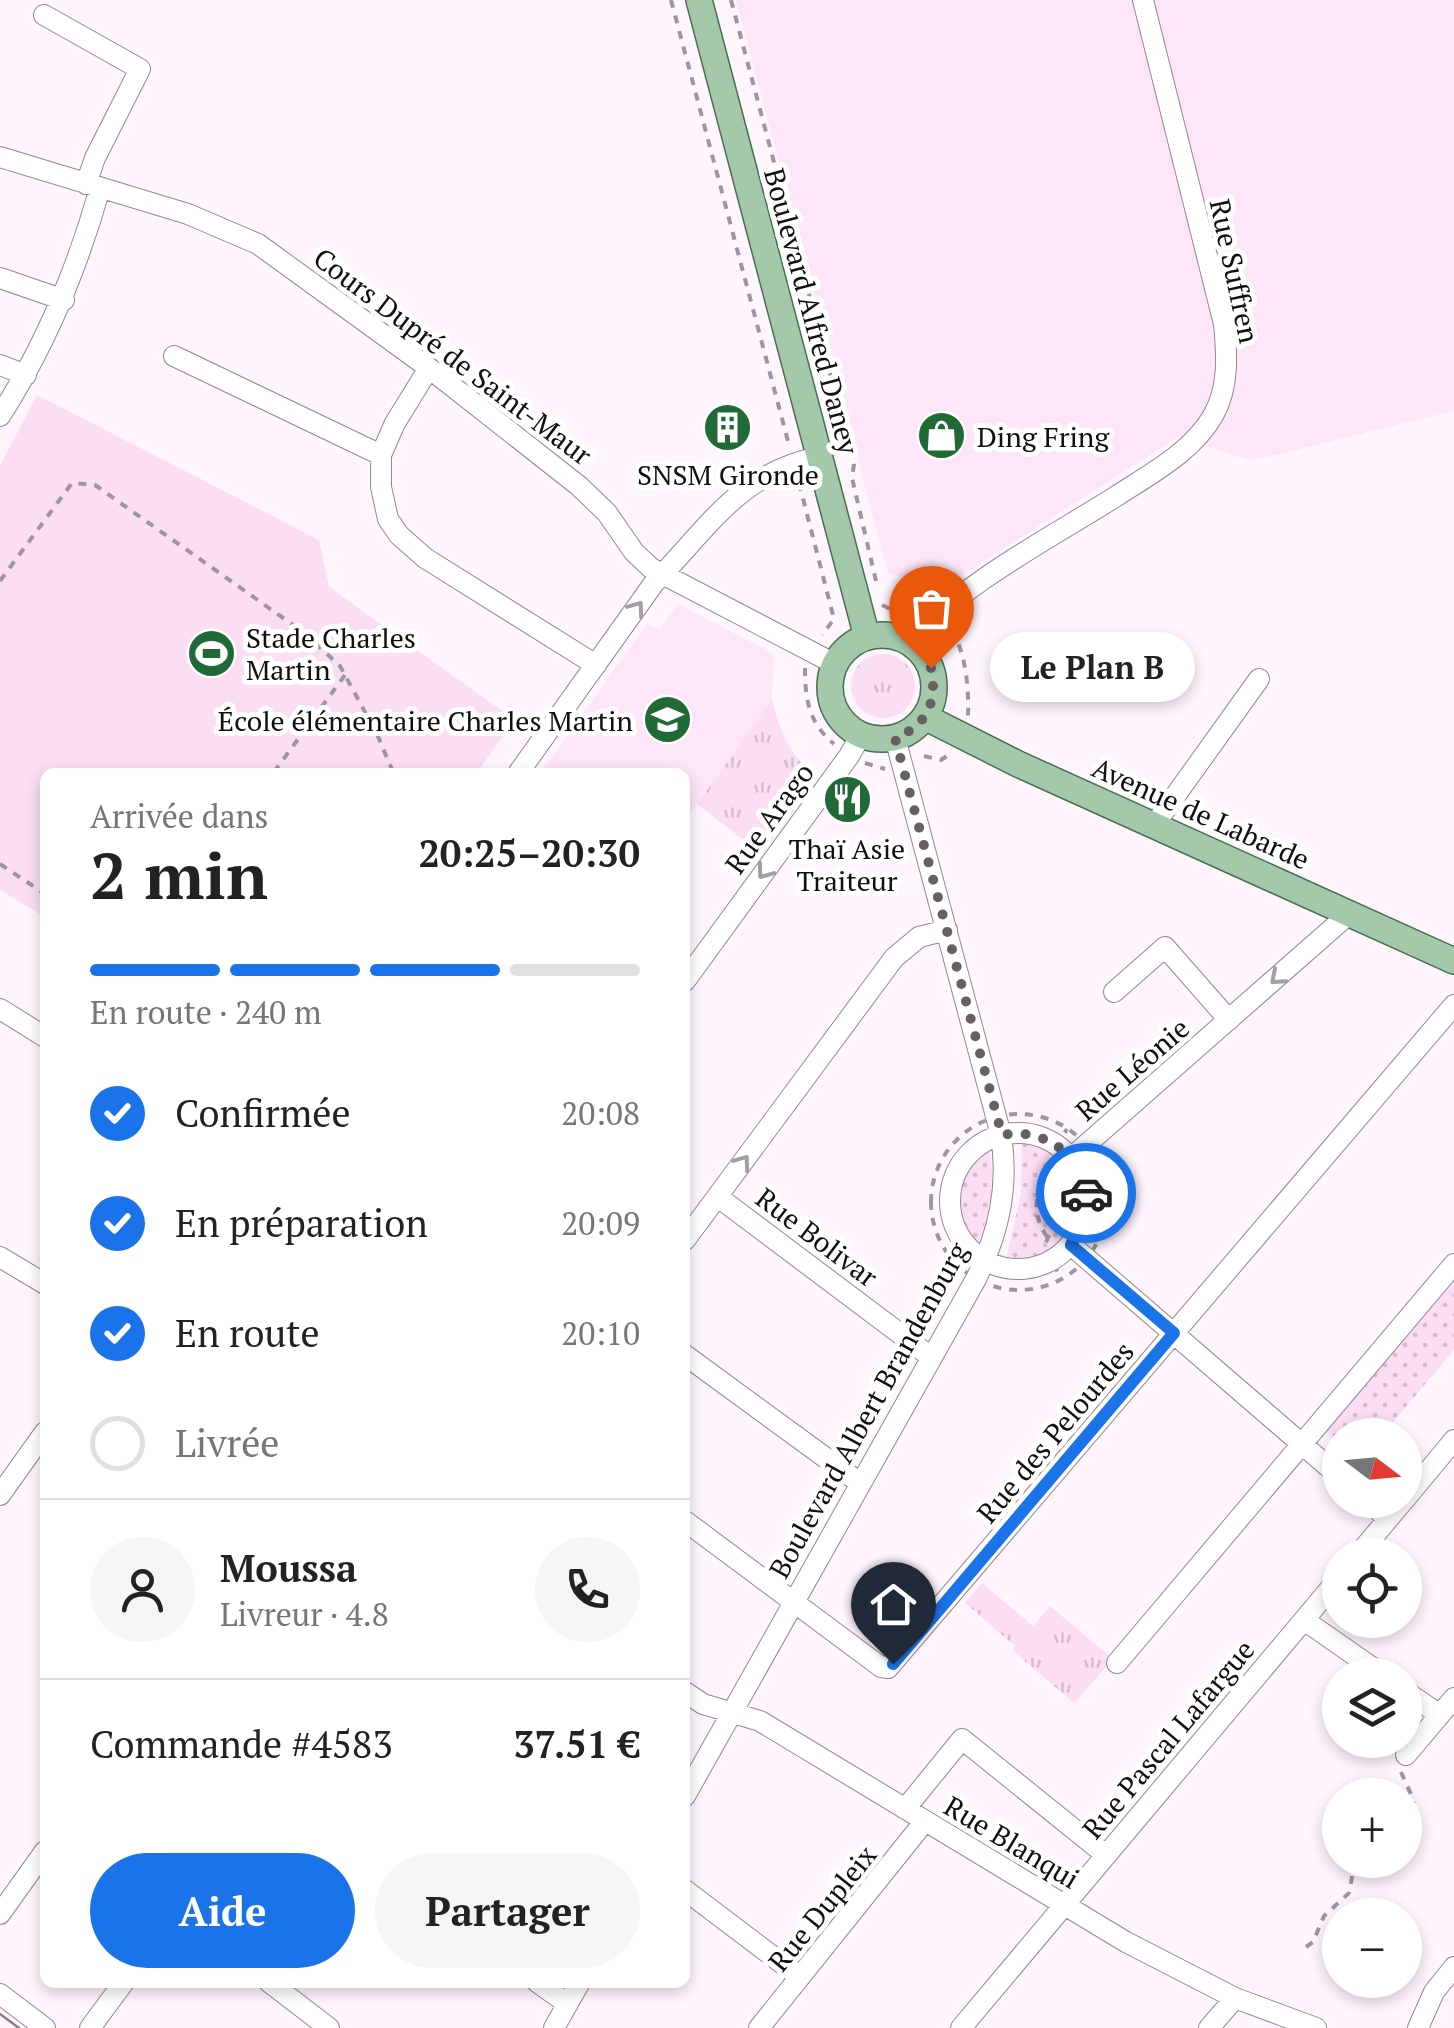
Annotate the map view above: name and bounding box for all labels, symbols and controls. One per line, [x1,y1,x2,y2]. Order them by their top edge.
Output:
street label: Boulevard Alfred Daney [756,164,868,459]
street label: Rue Suffren [1202,196,1268,347]
street label: Cours Dupré de Saint-Maur [306,239,600,473]
building icon: SNSM Gironde [702,401,754,453]
shop icon: Ding Fring [916,410,968,462]
place label: Ding Fring [977,418,1110,455]
place label: SNSM Gironde [637,456,819,493]
pin [889,566,974,669]
icon: bag [904,581,959,636]
one-way arrow [625,601,643,619]
place label: Stade Charles Martin [246,619,416,688]
sports icon: Stade Charles Martin [185,627,237,679]
callout: Le Plan B [991,633,1196,703]
text: Le Plan B [1021,646,1164,688]
school or university icon: École élémentaire Charles Martin [642,694,694,746]
place label: École élémentaire Charles Martin [218,702,633,739]
street label: Avenue de Labarde [1086,748,1316,878]
street label: Rue Arago [716,755,822,881]
restaurant icon: Thaï Asie Traiteur [821,774,873,826]
text: Arrivée dans [90,795,268,837]
text: 20:25–20:30 [418,828,640,878]
place label: Thaï Asie Traiteur [789,830,905,899]
text: 2 min [90,831,268,918]
one-way arrow [759,861,776,879]
one-way arrow [1270,966,1289,984]
text: En route · 240 m [90,991,322,1033]
street label: Rue Léonie [1067,1009,1197,1129]
icon: check [90,1086,145,1141]
text: Confirmée [175,1088,351,1138]
text: 20:08 [561,1092,640,1134]
courier [1036,1143,1136,1243]
one-way arrow [732,1155,749,1173]
icon: car [1059,1166,1114,1221]
street label: Rue Bolivar [749,1179,886,1295]
icon: check [90,1196,145,1251]
text: En préparation [175,1198,428,1248]
text: 20:09 [561,1202,640,1244]
street label: Boulevard Albert Brandenburg [760,1234,977,1584]
icon: check [90,1306,145,1361]
text: En route [175,1308,320,1358]
text: 20:10 [561,1312,640,1354]
street label: Rue des Pelourdes [968,1334,1142,1530]
text: Livrée [175,1418,279,1468]
north arrow [1322,1418,1422,1518]
map controls [1322,1418,1422,1998]
button: person [90,1537,195,1642]
button: phone [535,1537,640,1642]
button: locate [1322,1538,1422,1638]
text: Moussa [220,1543,357,1593]
pin [851,1562,936,1665]
icon: home [866,1577,921,1632]
text: Livreur · 4.8 [220,1593,389,1635]
street label: Rue Pascal Lafargue [1074,1632,1262,1846]
button: layers [1322,1658,1422,1758]
text: Commande #4583 [90,1719,393,1769]
text: 37.51 € [513,1719,640,1769]
button: + [1322,1778,1422,1878]
street label: Rue Blanqui [938,1787,1086,1897]
street label: Rue Dupleix [760,1837,885,1979]
button: Aide [90,1853,355,1968]
button: Partager [375,1853,640,1968]
button: − [1322,1898,1422,1998]

